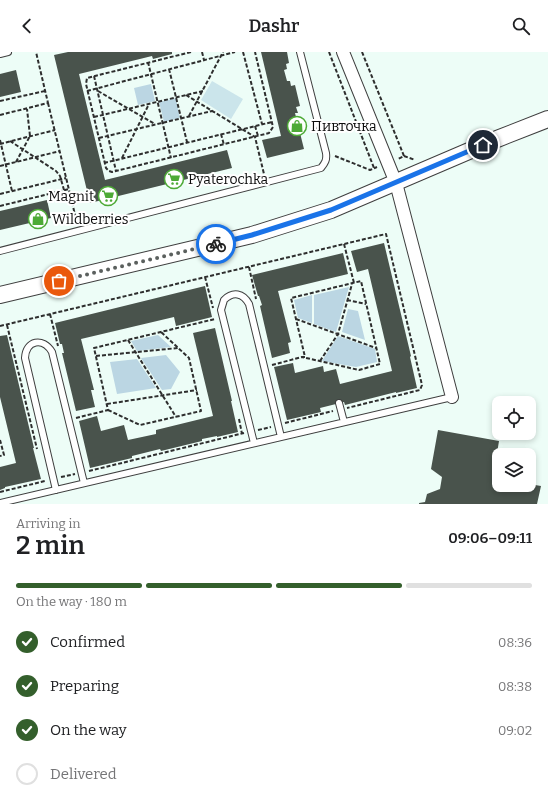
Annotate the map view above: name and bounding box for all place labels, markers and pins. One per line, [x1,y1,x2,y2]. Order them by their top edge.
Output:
shop icon: Пивточка [286,115,308,137]
place label: Пивточка [311,118,377,135]
pin [466,128,500,162]
supermarket icon: Pyaterochka [163,168,185,190]
place label: Pyaterochka [188,171,269,188]
supermarket icon: Magnit [97,185,119,207]
place label: Magnit [48,188,94,205]
shop icon: Wildberries [27,208,49,230]
place label: Wildberries [52,211,129,228]
pin [42,264,76,298]

